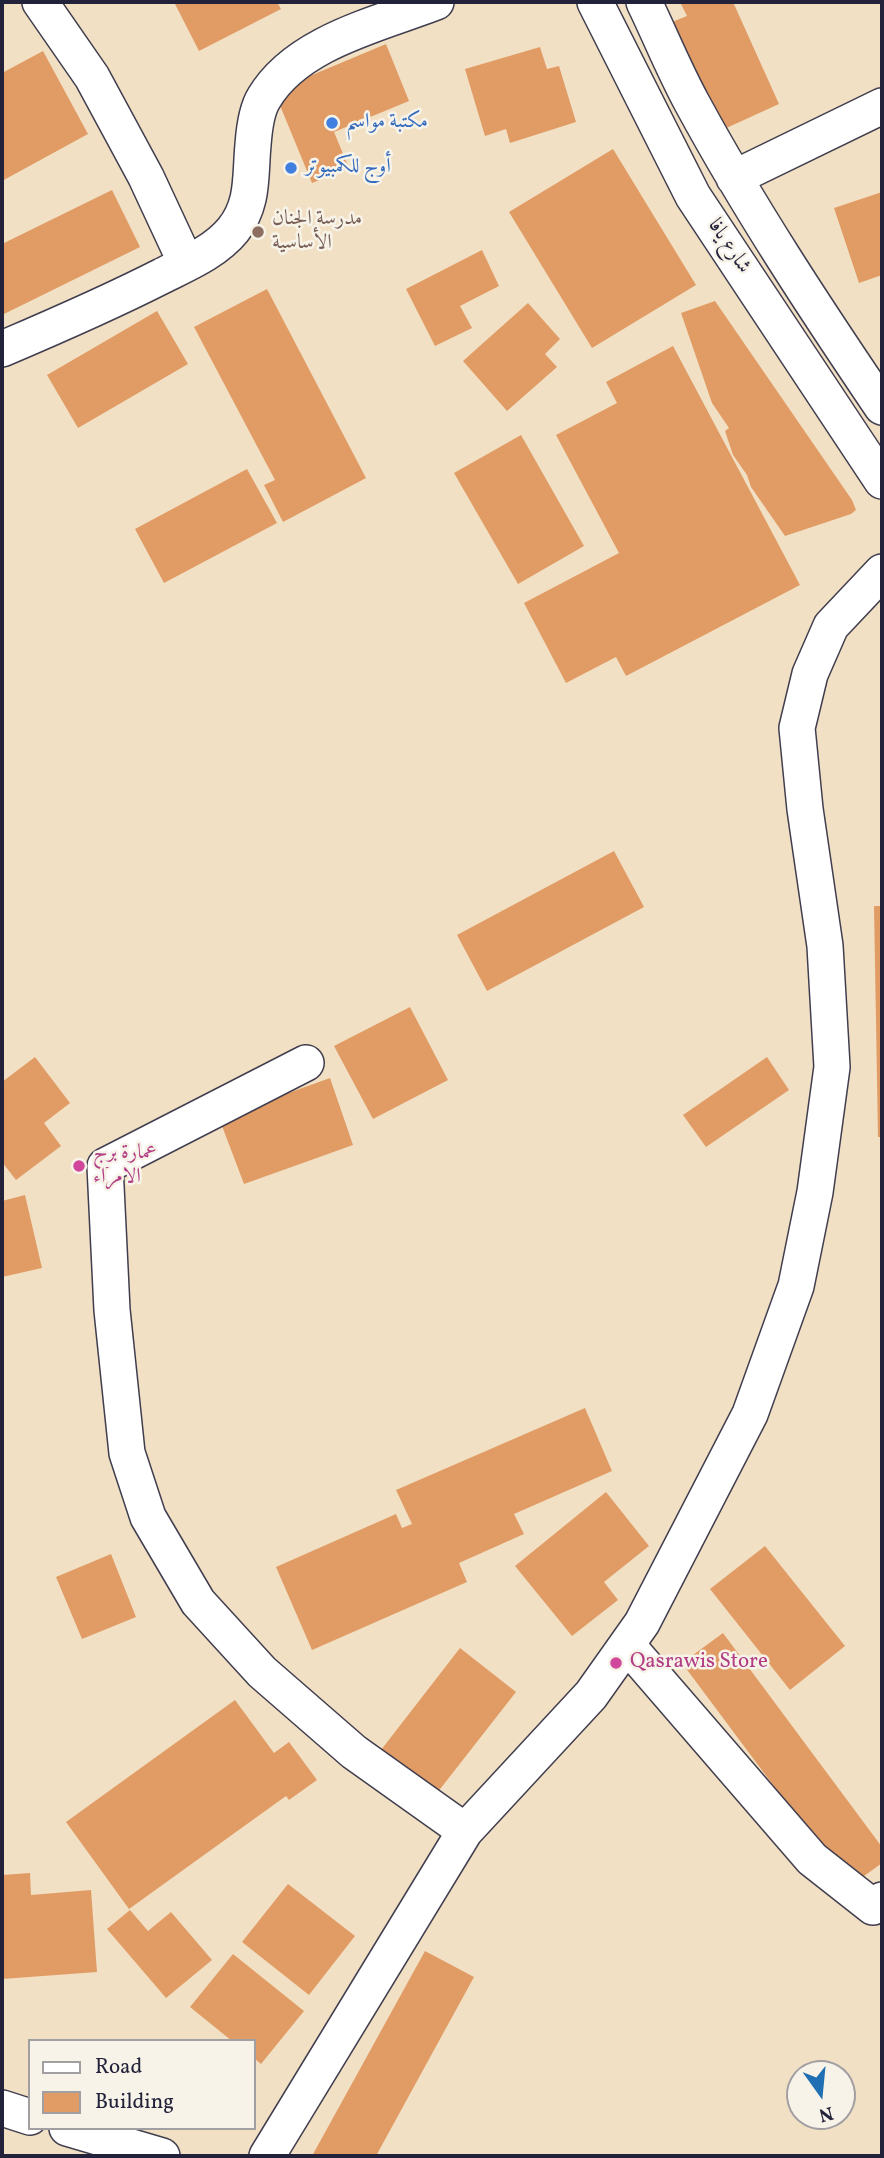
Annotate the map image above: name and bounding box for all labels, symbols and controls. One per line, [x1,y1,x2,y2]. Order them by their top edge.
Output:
place label: مكتبة مواسم [346,110,428,136]
marker: مكتبة مواسم [324,115,340,131]
place label: أوج للكمبيوتر [305,155,391,181]
marker: أوج للكمبيوتر [283,160,299,176]
place label: مدرسة الجنان الأساسية [272,207,362,257]
street label: شارع يافا [701,215,755,279]
marker: مدرسة الجنان الأساسية [250,224,266,240]
place label: عمارة برج الامراء [93,1141,157,1191]
marker: عمارة برج الامراء [71,1158,87,1174]
place label: Qasrawis Store [630,1650,768,1676]
marker: Qasrawis Store [608,1655,624,1671]
legend [28,2039,256,2130]
text: Road [95,2053,142,2082]
north arrow [786,2060,856,2130]
text: Building [95,2088,174,2117]
text: N [816,2099,836,2128]

